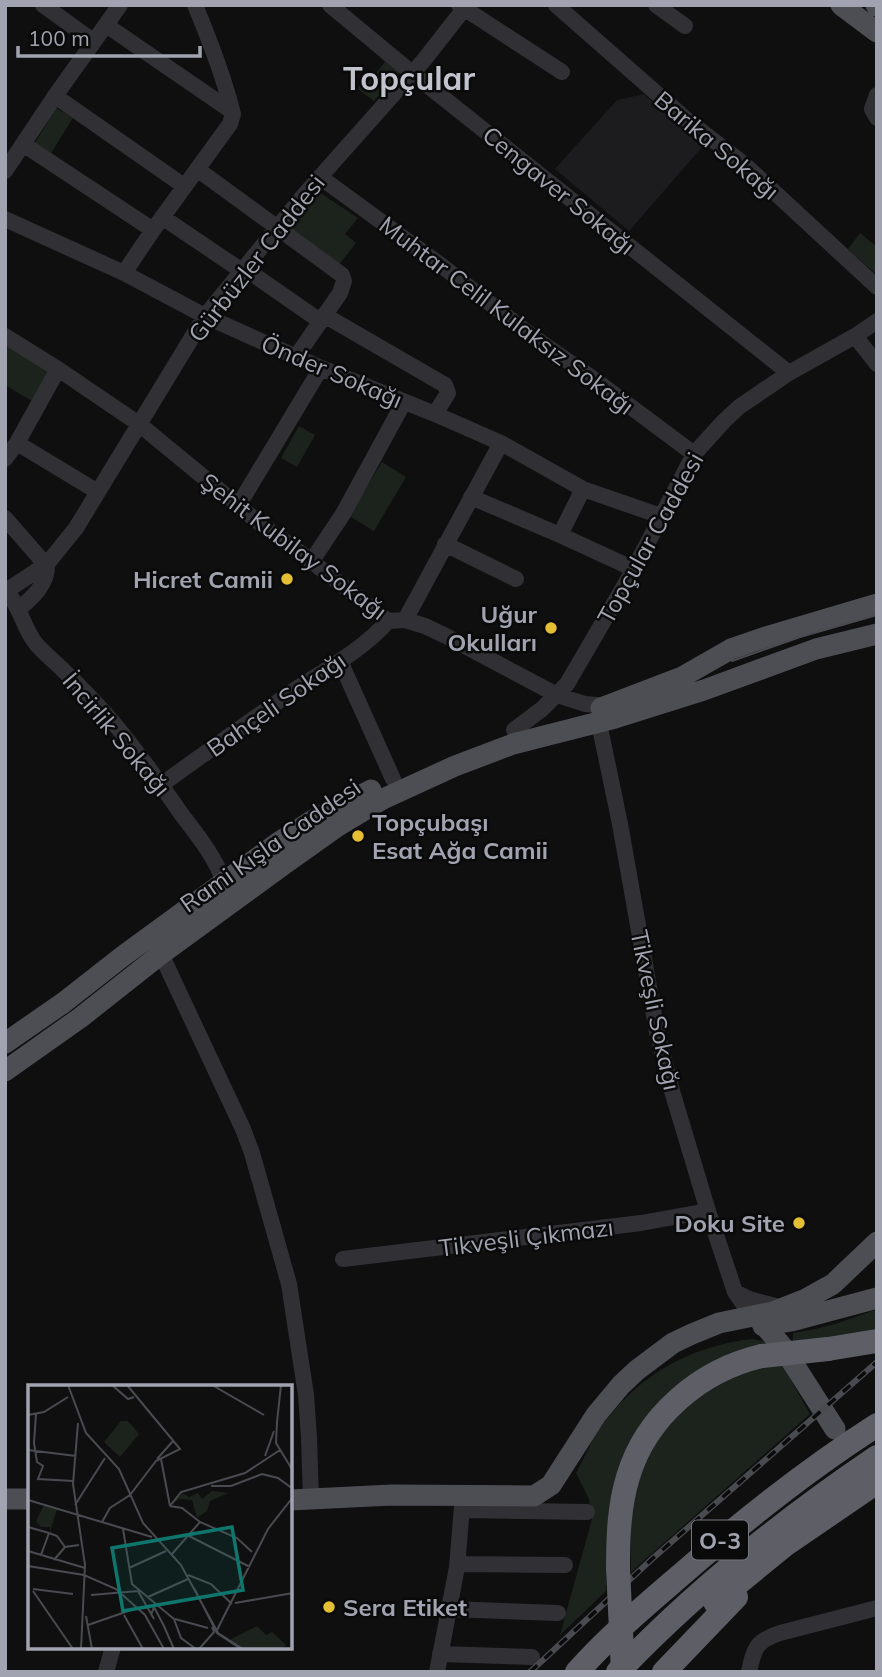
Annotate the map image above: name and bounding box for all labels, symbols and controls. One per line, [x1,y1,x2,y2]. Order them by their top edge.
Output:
scale bar [18,14,200,58]
text: 100 m [28,25,90,51]
district label: Topçular [343,58,475,98]
street label: Barika Sokağı [649,84,785,206]
street label: Cengaver Sokağı [477,119,641,261]
street label: Gürbüzler Caddesi [181,168,331,348]
street label: Muhtar Celil Kulaksız Sokağı [374,209,640,421]
street label: Önder Sokağı [257,328,407,414]
street label: Topçular Caddesi [590,447,710,629]
street label: Şehit Kubilay Sokağı [195,466,393,626]
place label: Hicret Camii [133,564,273,594]
marker: Hicret Camii [279,571,295,587]
place label: Uğur Okulları [447,599,538,657]
marker: Uğur Okulları [543,620,559,636]
street label: Bahçeli Sokağı [201,645,351,763]
street label: İncirlik Sokağı [57,666,177,802]
street label: Rami Kışla Caddesi [174,772,366,918]
place label: Topçubaşı Esat Ağa Camii [372,807,548,865]
marker: Topçubaşı Esat Ağa Camii [350,828,366,844]
street label: Tikveşli Sokağı [624,927,688,1093]
place label: Doku Site [675,1208,785,1238]
street label: Tikveşli Çıkmazı [437,1211,615,1263]
marker: Doku Site [791,1215,807,1231]
inset map [28,1385,292,1649]
road number: O-3 [692,1520,748,1560]
place label: Sera Etiket [343,1592,467,1622]
marker: Sera Etiket [321,1599,337,1615]

